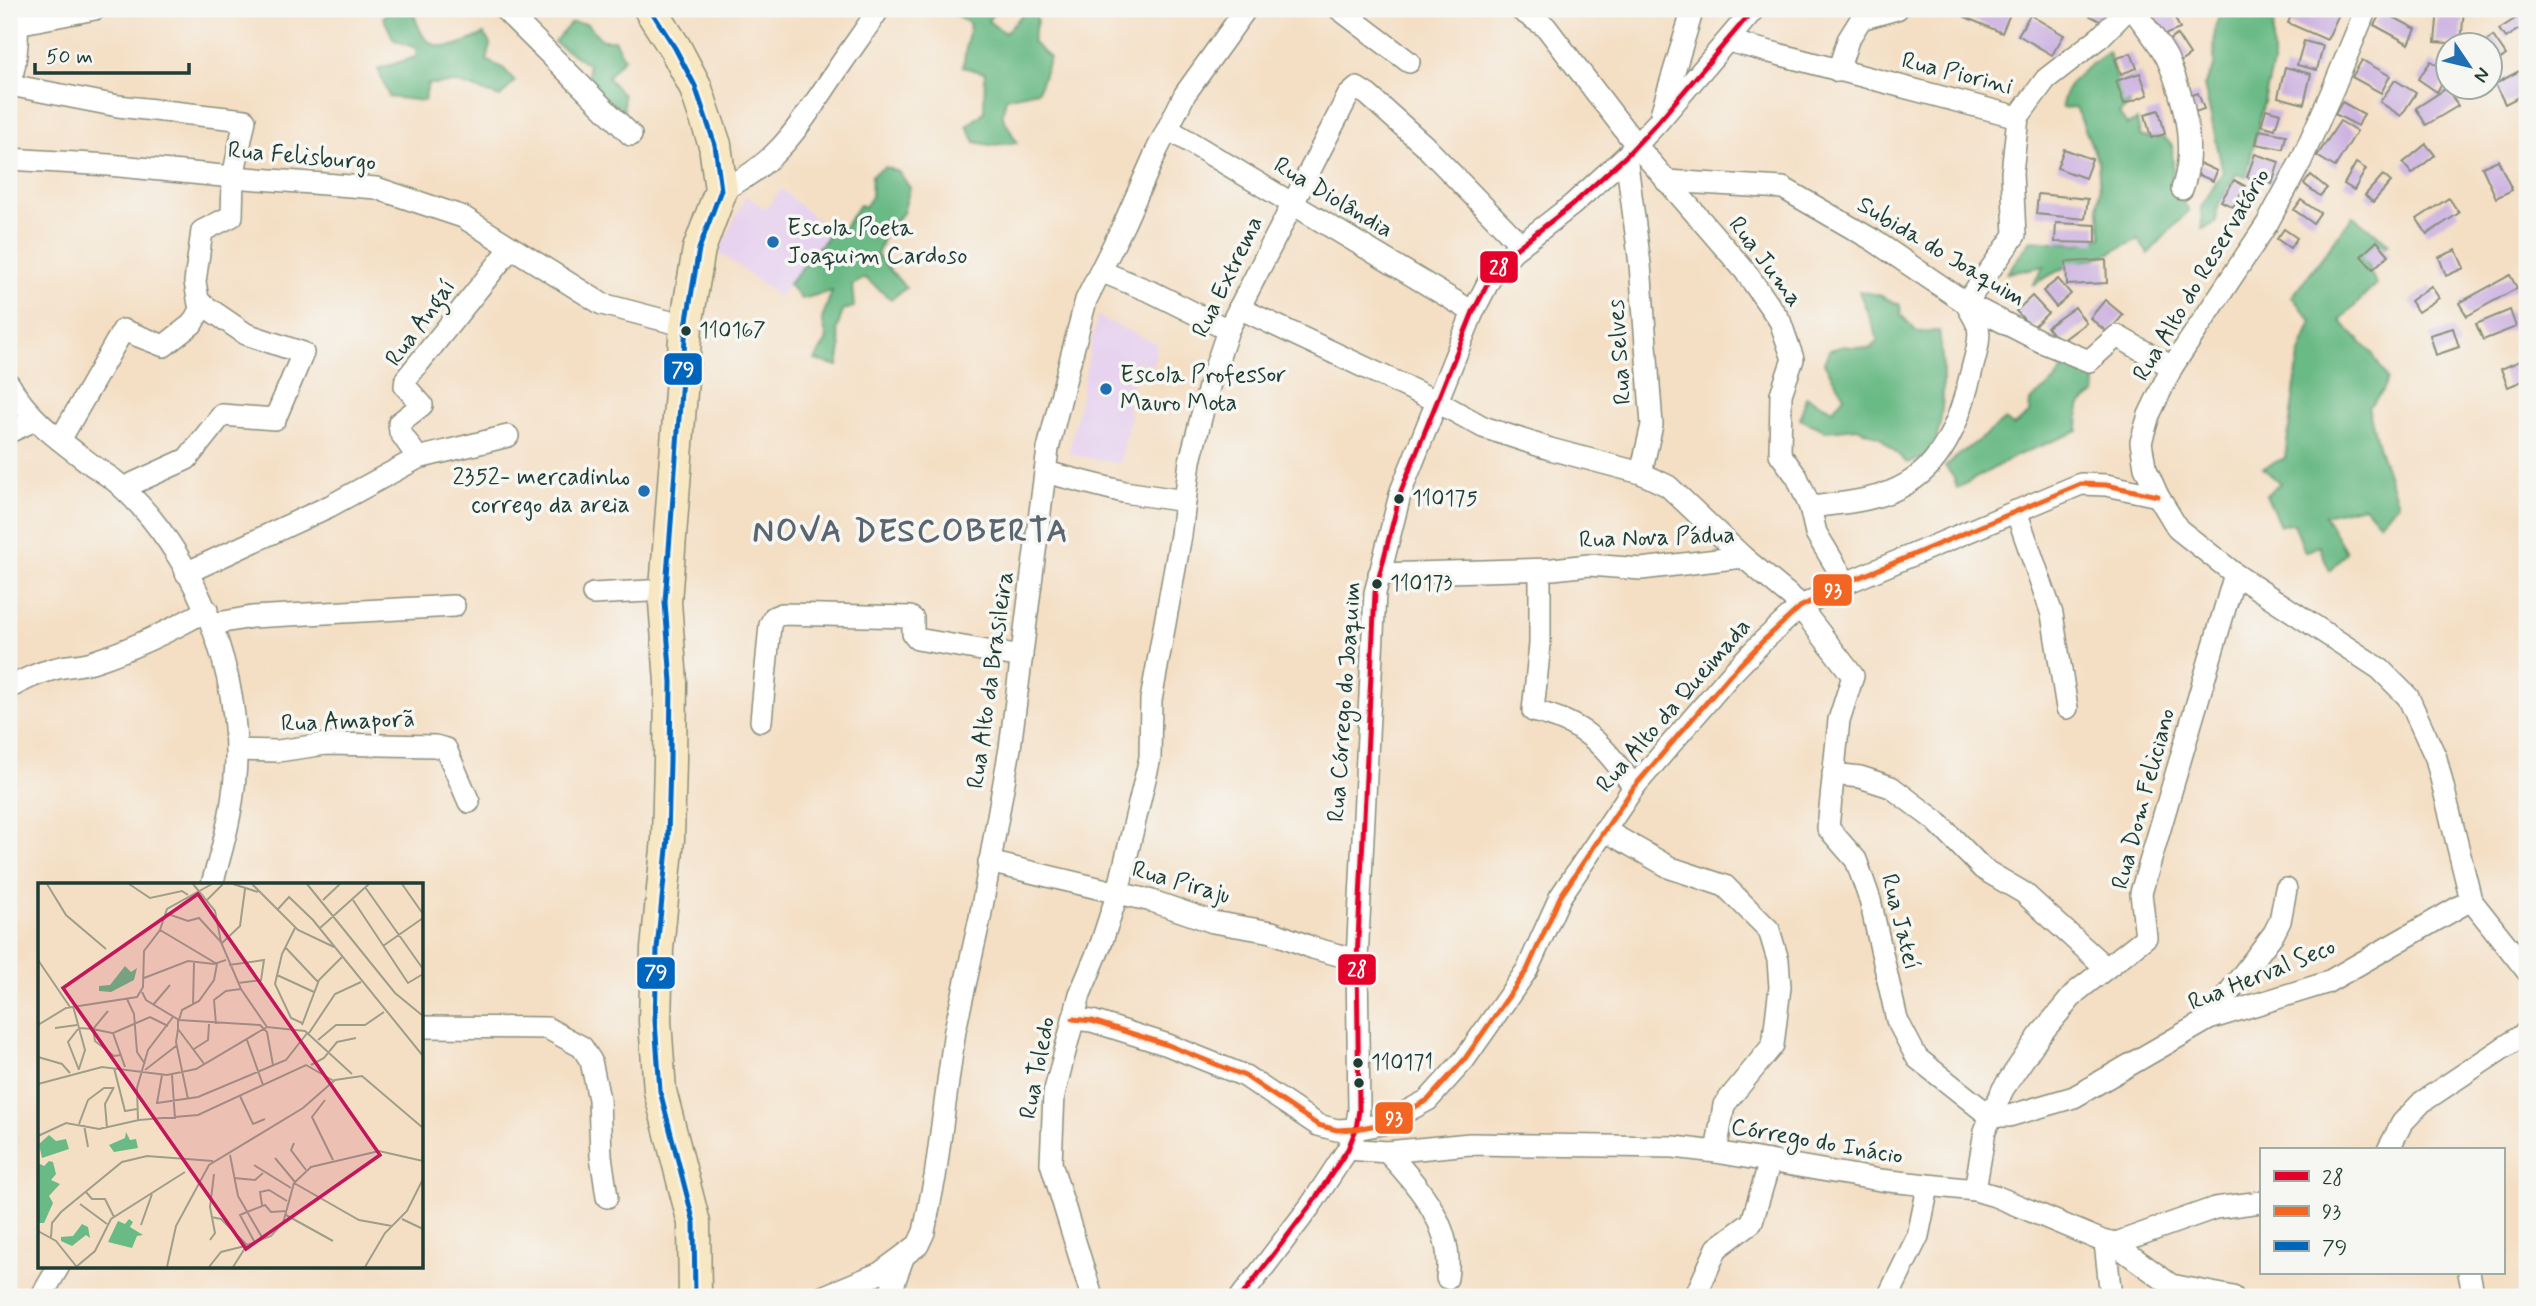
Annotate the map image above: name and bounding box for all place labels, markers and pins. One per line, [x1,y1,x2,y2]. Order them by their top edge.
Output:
place label: Escola Poeta Joaquim Cardoso [787,213,967,272]
marker: Escola Poeta Joaquim Cardoso [765,234,781,250]
place label: 110167 [699,317,766,345]
marker: 110167 [679,324,693,338]
place label: Escola Professor Mauro Mota [1120,360,1286,419]
marker: Escola Professor Mauro Mota [1098,381,1114,397]
place label: 2352- mercadinho corrego da areia [453,462,630,521]
marker: 2352- mercadinho corrego da areia [636,483,652,499]
place label: 110175 [1412,485,1478,513]
marker: 110175 [1392,492,1406,506]
place label: 110173 [1390,570,1452,598]
marker: 110173 [1370,577,1384,591]
place label: 110171 [1371,1049,1433,1077]
marker: 110171 [1351,1056,1365,1070]
unlabelled marker [1352,1076,1366,1090]

